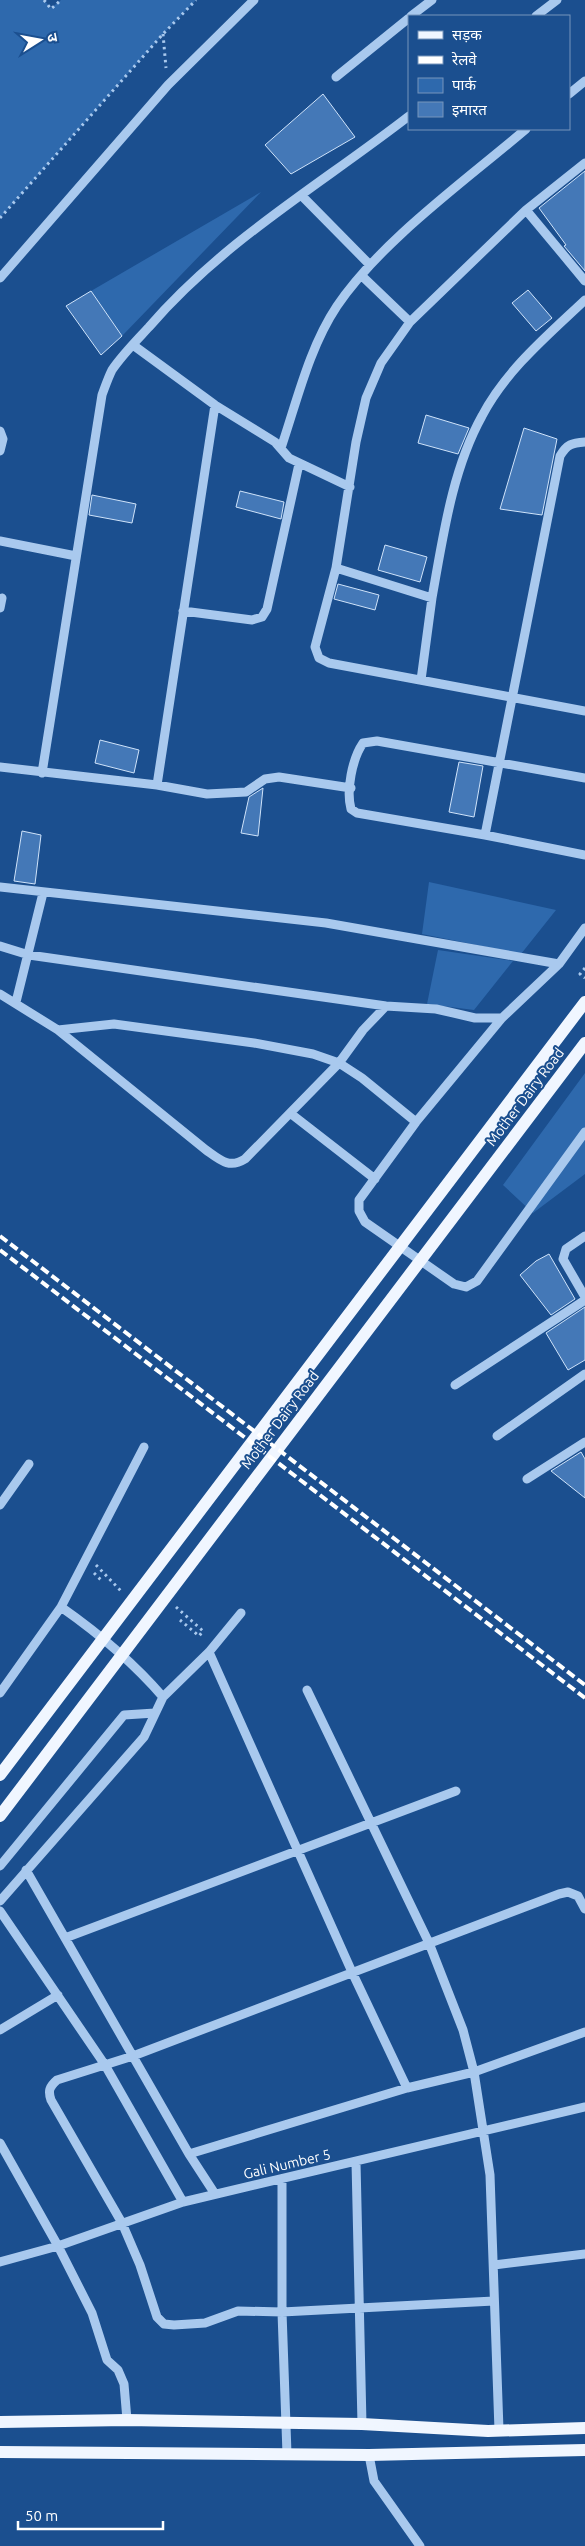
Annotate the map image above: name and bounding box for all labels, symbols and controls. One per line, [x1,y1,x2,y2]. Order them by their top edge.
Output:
north arrow [15,15,65,65]
legend [408,15,570,130]
text: सड़क [452,26,482,43]
text: उ [44,32,62,44]
text: रेलवे [451,51,477,68]
text: पार्क [452,76,476,93]
text: इमारत [452,101,487,118]
street label: Mother Dairy Road [483,1045,567,1149]
street label: Mother Dairy Road [238,1368,322,1472]
street label: Gali Number 5 [242,2146,332,2182]
scale bar [18,2498,162,2530]
text: 50 m [25,2507,58,2524]

